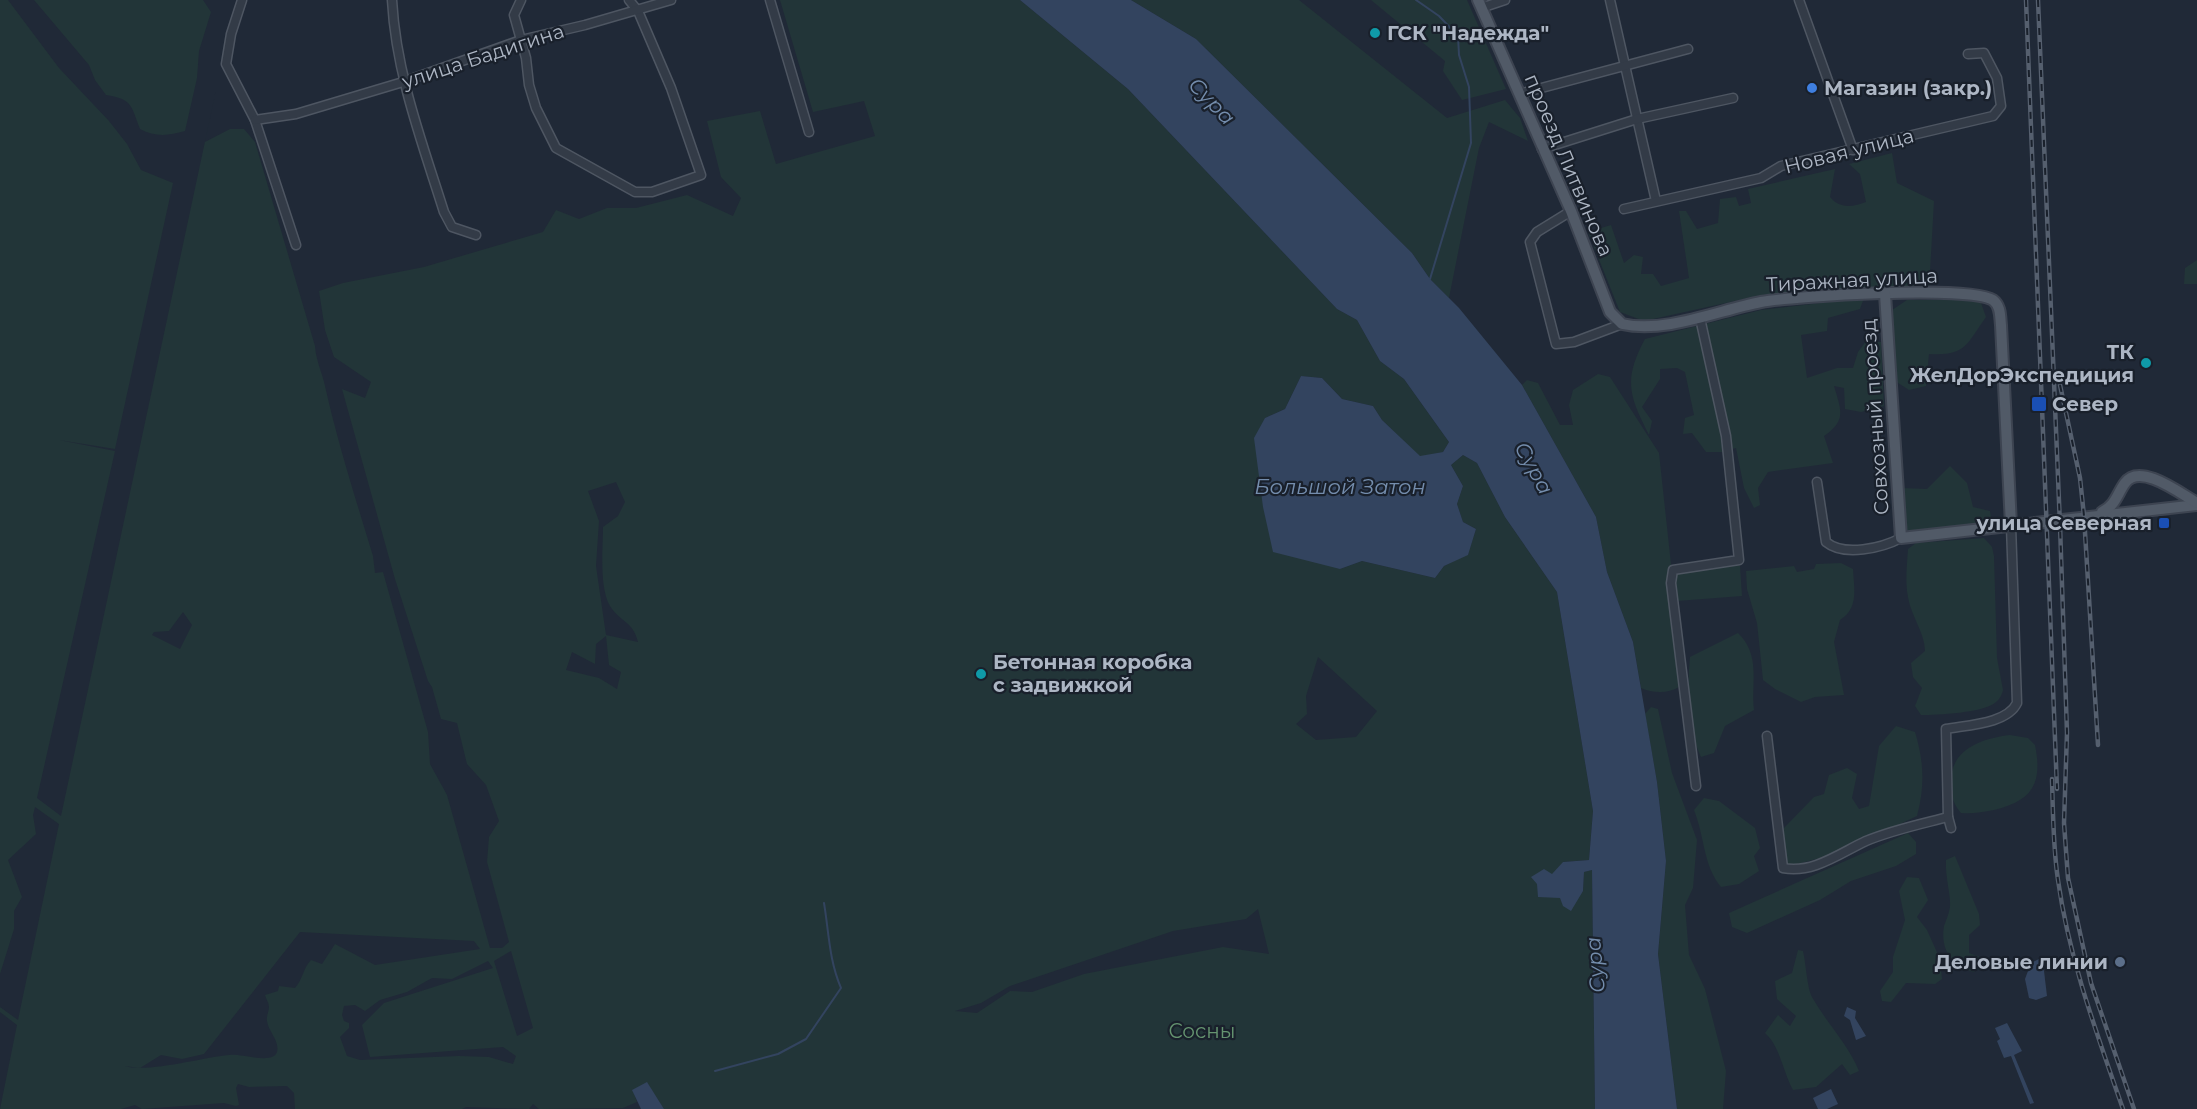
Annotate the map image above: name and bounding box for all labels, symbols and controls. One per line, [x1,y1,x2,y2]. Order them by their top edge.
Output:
street label: улица Бадигина [398,18,567,94]
place label: ГСК "Надежда" [1387,21,1549,45]
marker: ГСК "Надежда" [1368,26,1382,40]
street label: проезд Литвинова [1520,70,1618,260]
water label: Сура [1184,72,1240,130]
place label: Магазин (закр.) [1824,76,1992,100]
marker: Магазин (закр.) [1805,81,1819,95]
street label: Новая улица [1782,123,1916,179]
street label: Тиражная улица [1765,264,1939,296]
street label: Совхозный проезд [1856,318,1894,516]
place label: ТК ЖелДорЭкспедиция [1910,340,2134,387]
marker: ТК ЖелДорЭкспедиция [2139,356,2153,370]
place label: Север [2052,392,2118,416]
marker: Север [2030,395,2048,413]
water label: Сура [1509,437,1559,499]
water label: Большой Затон [1254,474,1426,499]
place label: улица Северная [1975,511,2152,535]
marker: улица Северная [2157,516,2171,530]
place label: Бетонная коробка с задвижкой [993,650,1192,697]
marker: Бетонная коробка с задвижкой [974,667,988,681]
water label: Сура [1580,936,1610,994]
place label: Деловые линии [1934,950,2108,974]
marker: Деловые линии [2113,955,2127,969]
park label: Сосны [1168,1019,1236,1043]

